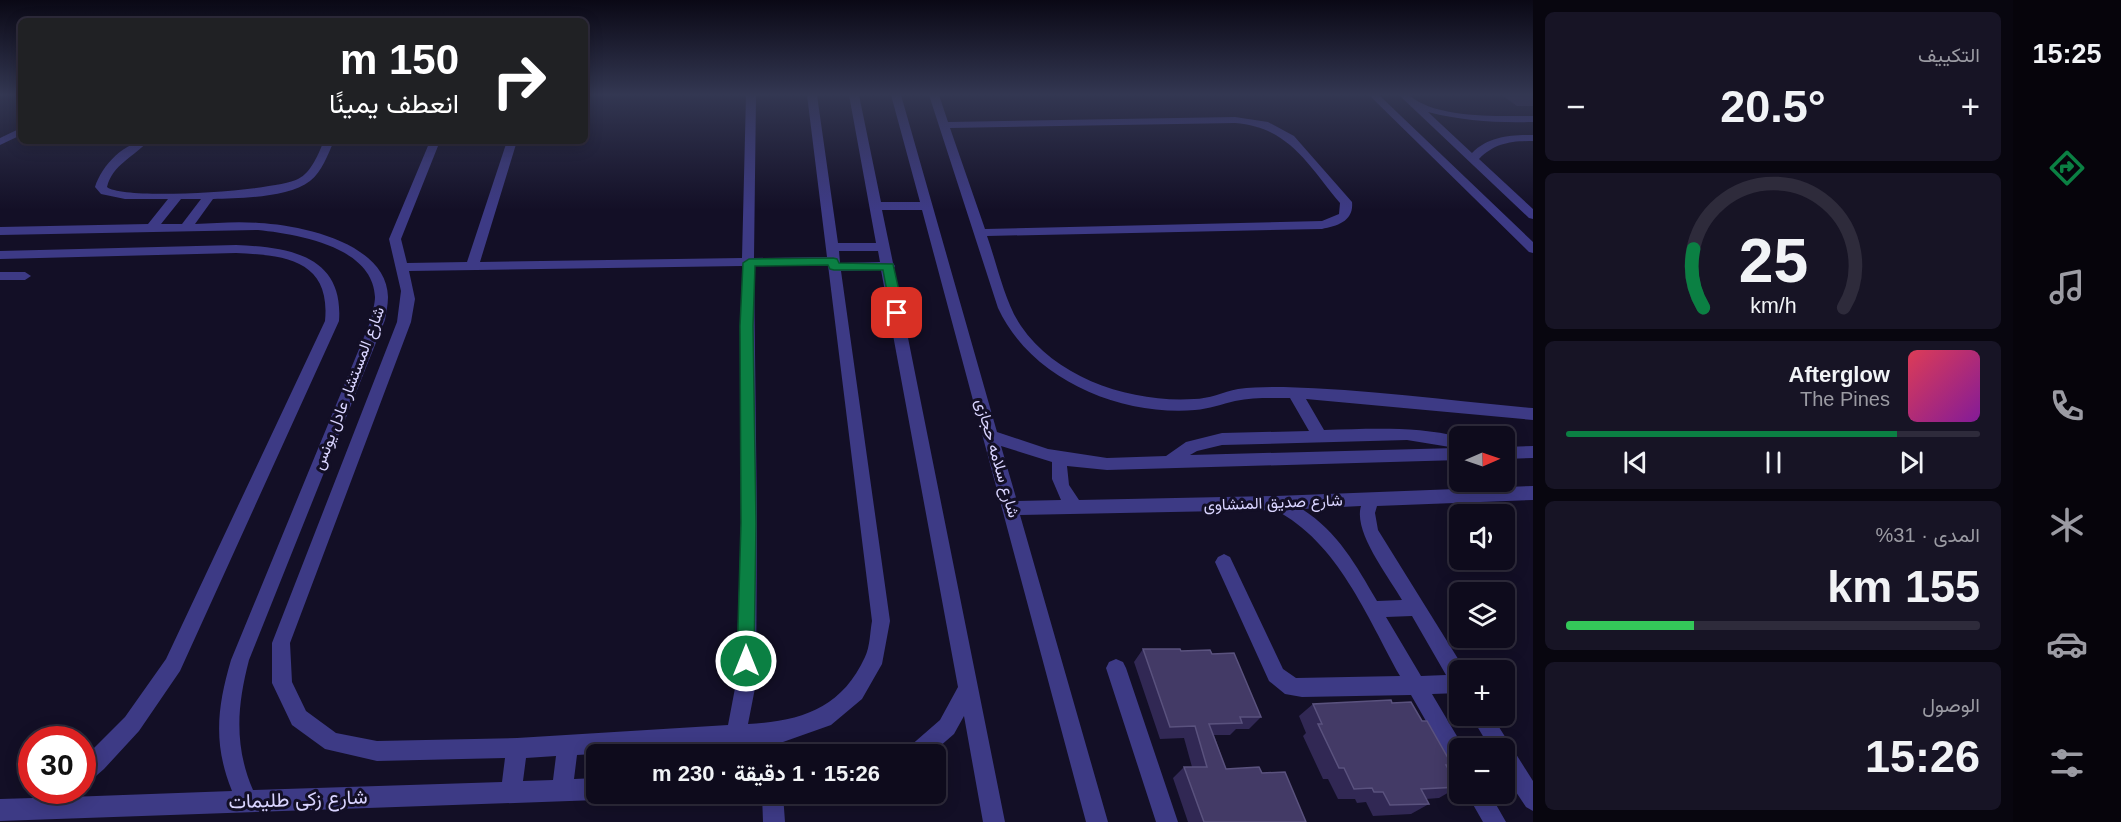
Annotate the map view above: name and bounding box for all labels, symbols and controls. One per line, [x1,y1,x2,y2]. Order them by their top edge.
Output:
text: 150 m [340,36,459,83]
text: 15:25 [2032,39,2102,69]
icon: right [480,42,558,120]
text: التكييف [1918,44,1980,66]
text: 20.5° [1720,81,1826,132]
text: − [1566,88,1585,125]
text: + [1961,88,1980,125]
text: انعطف يمينًا [329,89,459,119]
icon: directions [2046,147,2088,189]
text: 25 [1738,226,1808,295]
icon: music [2046,266,2088,308]
pin [871,287,922,338]
text: km/h [1750,294,1796,318]
icon: arrive [880,296,913,329]
street label: شارع المستشار عادل يونس [310,304,390,473]
text: Afterglow [1789,362,1890,387]
icon: phone [2046,385,2088,427]
text: The Pines [1800,388,1890,410]
street label: شارع سلامه حجازى [970,397,1023,520]
north arrow [1449,426,1515,492]
map controls [1449,426,1515,804]
icon: previous [1619,446,1652,479]
icon: pause [1757,446,1790,479]
icon: next [1895,446,1928,479]
street label: شارع صديق المنشاوى [1203,492,1343,516]
button: sound [1449,504,1515,570]
icon: climate [2046,504,2088,546]
text: المدى · 31% [1876,524,1980,546]
text: 155 km [1827,561,1980,612]
button: layers [1449,582,1515,648]
icon: car [2046,623,2088,665]
position arrow [714,629,778,693]
button: + [1449,660,1515,726]
text: الوصول [1922,694,1980,716]
speed limit sign: 30 [18,726,96,804]
text: 15:26 [1865,731,1980,782]
button: − [1449,738,1515,804]
icon: filters [2046,742,2088,784]
text: 15:26 · 1 دقيقة · 230 m [652,761,880,786]
street label: شارع زكى طليمات [228,786,368,815]

